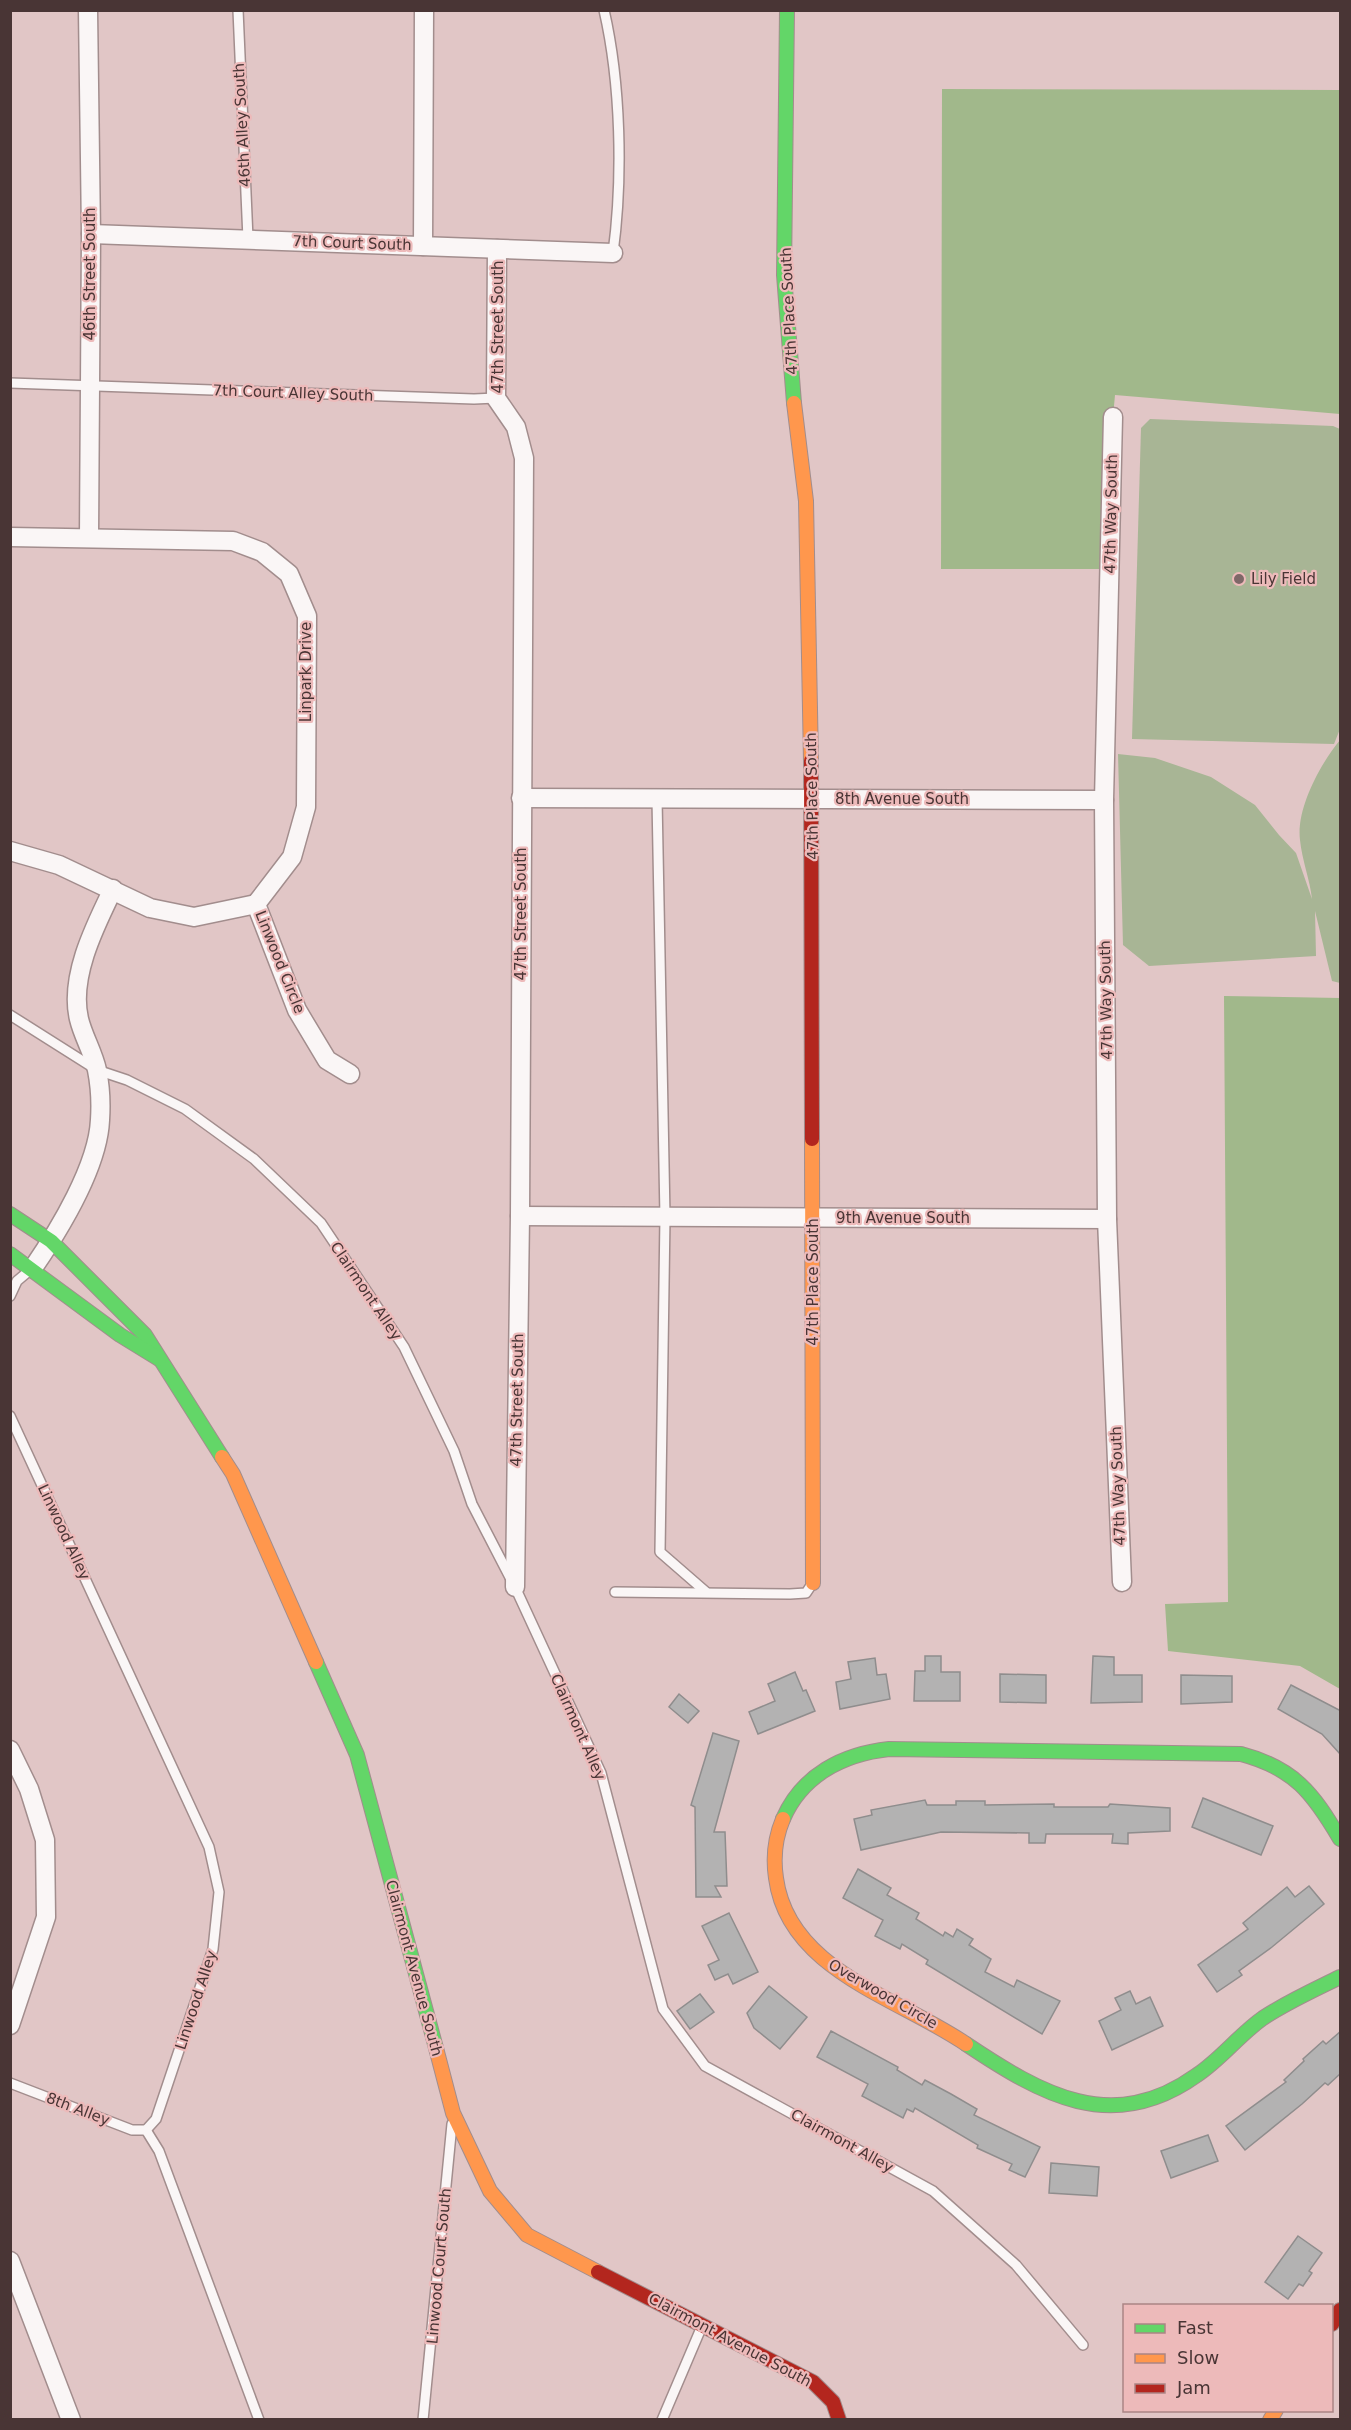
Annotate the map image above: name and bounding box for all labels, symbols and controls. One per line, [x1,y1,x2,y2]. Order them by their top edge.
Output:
street label: 46th Alley South [230,62,254,188]
street label: 46th Street South [81,207,99,341]
street label: 7th Court South [292,232,412,254]
street label: 47th Place South [777,247,801,375]
street label: 47th Street South [489,260,507,394]
street label: 7th Court Alley South [212,381,374,405]
street label: 47th Way South [1101,454,1121,574]
place label: Lily Field [1251,570,1316,588]
marker: Lily Field [1232,572,1246,586]
street label: Linpark Drive [297,622,315,722]
street label: 47th Place South [802,732,822,860]
street label: 8th Avenue South [835,790,969,808]
street label: 47th Street South [512,847,530,981]
street label: Linwood Circle [251,908,309,1016]
street label: 47th Way South [1096,940,1116,1060]
street label: 9th Avenue South [836,1209,970,1227]
street label: 47th Place South [804,1218,822,1346]
street label: Clairmont Alley [327,1238,406,1344]
street label: 47th Street South [507,1333,527,1467]
street label: 47th Way South [1107,1426,1129,1546]
street label: Linwood Alley [34,1481,94,1583]
street label: Clairmont Alley [546,1671,610,1783]
street label: Clairmont Avenue South [382,1878,446,2058]
street label: Linwood Alley [171,1948,221,2052]
street label: Overwood Circle [825,1955,941,2033]
street label: 8th Alley [44,2089,112,2129]
street label: Clairmont Alley [788,2105,897,2177]
street label: Linwood Court South [423,2187,455,2345]
street label: Clairmont Avenue South [645,2289,815,2391]
legend [1123,2304,1333,2412]
text: Fast [1177,2317,1213,2338]
text: Slow [1177,2347,1219,2368]
text: Jam [1176,2377,1211,2398]

